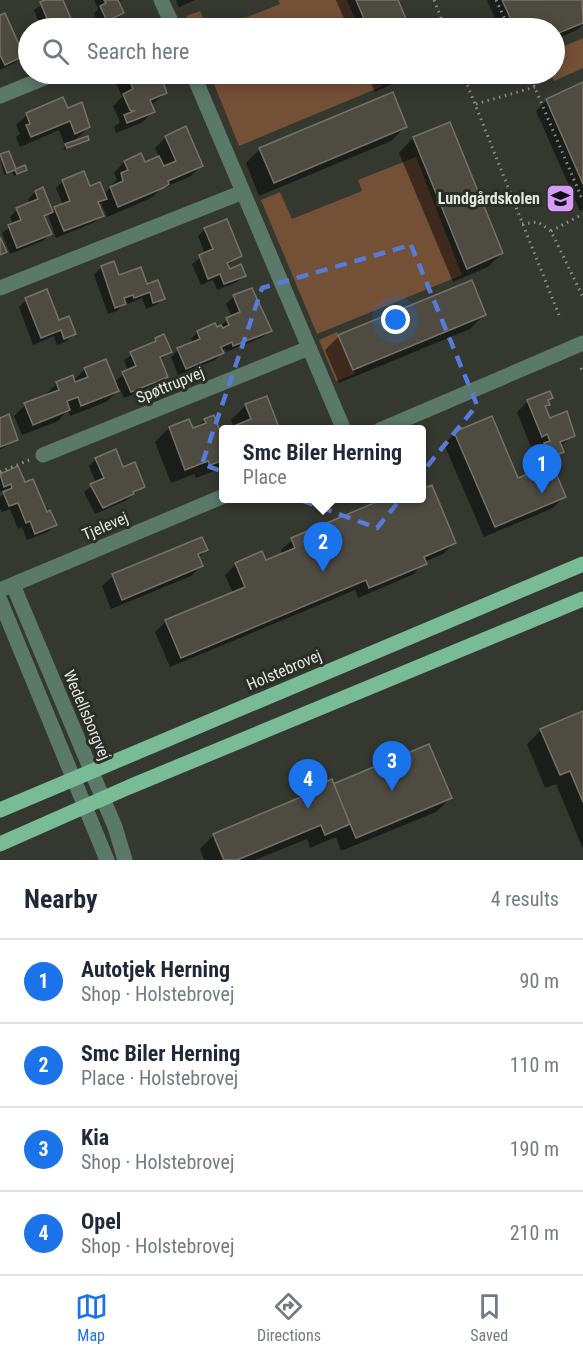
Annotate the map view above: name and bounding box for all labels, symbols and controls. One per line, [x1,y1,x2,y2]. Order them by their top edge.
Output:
search box [18,18,565,84]
icon: search [39,35,72,68]
text: Search here [87,39,189,64]
school or university icon: Lundgårdskolen [545,182,577,214]
place label: Lundgårdskolen [438,189,540,208]
your location [381,305,410,334]
street label: Spøttrupvej [133,363,207,407]
popup [219,425,426,503]
text: Smc Biler Herning [243,440,402,465]
pin: 1 [522,444,562,494]
text: Place [243,465,287,489]
street label: Tjelevej [79,508,131,544]
pin: 2 [304,522,342,572]
street label: Holstebrovej [244,646,324,694]
street label: Wedellsborgvej [60,667,114,763]
pin: 3 [372,742,412,791]
pin: 4 [288,760,328,809]
text: Nearby [24,884,98,914]
text: 4 results [491,887,559,911]
text: Autotjek Herning [81,957,230,982]
text: 1 [38,969,49,993]
text: 90 m [520,969,559,993]
text: Shop · Holstebrovej [81,982,234,1006]
text: Smc Biler Herning [81,1041,240,1066]
text: 2 [38,1053,49,1077]
text: 110 m [510,1053,559,1077]
text: Place · Holstebrovej [81,1066,238,1090]
text: Kia [81,1125,109,1150]
text: 3 [38,1137,49,1161]
text: 190 m [510,1137,559,1161]
text: Shop · Holstebrovej [81,1150,234,1174]
text: Opel [81,1209,121,1234]
text: 4 [38,1221,49,1245]
text: 210 m [510,1221,559,1245]
text: Shop · Holstebrovej [81,1234,234,1258]
tab: Map [75,1290,108,1345]
tab: Directions [257,1290,321,1345]
tab: Saved [470,1290,508,1345]

